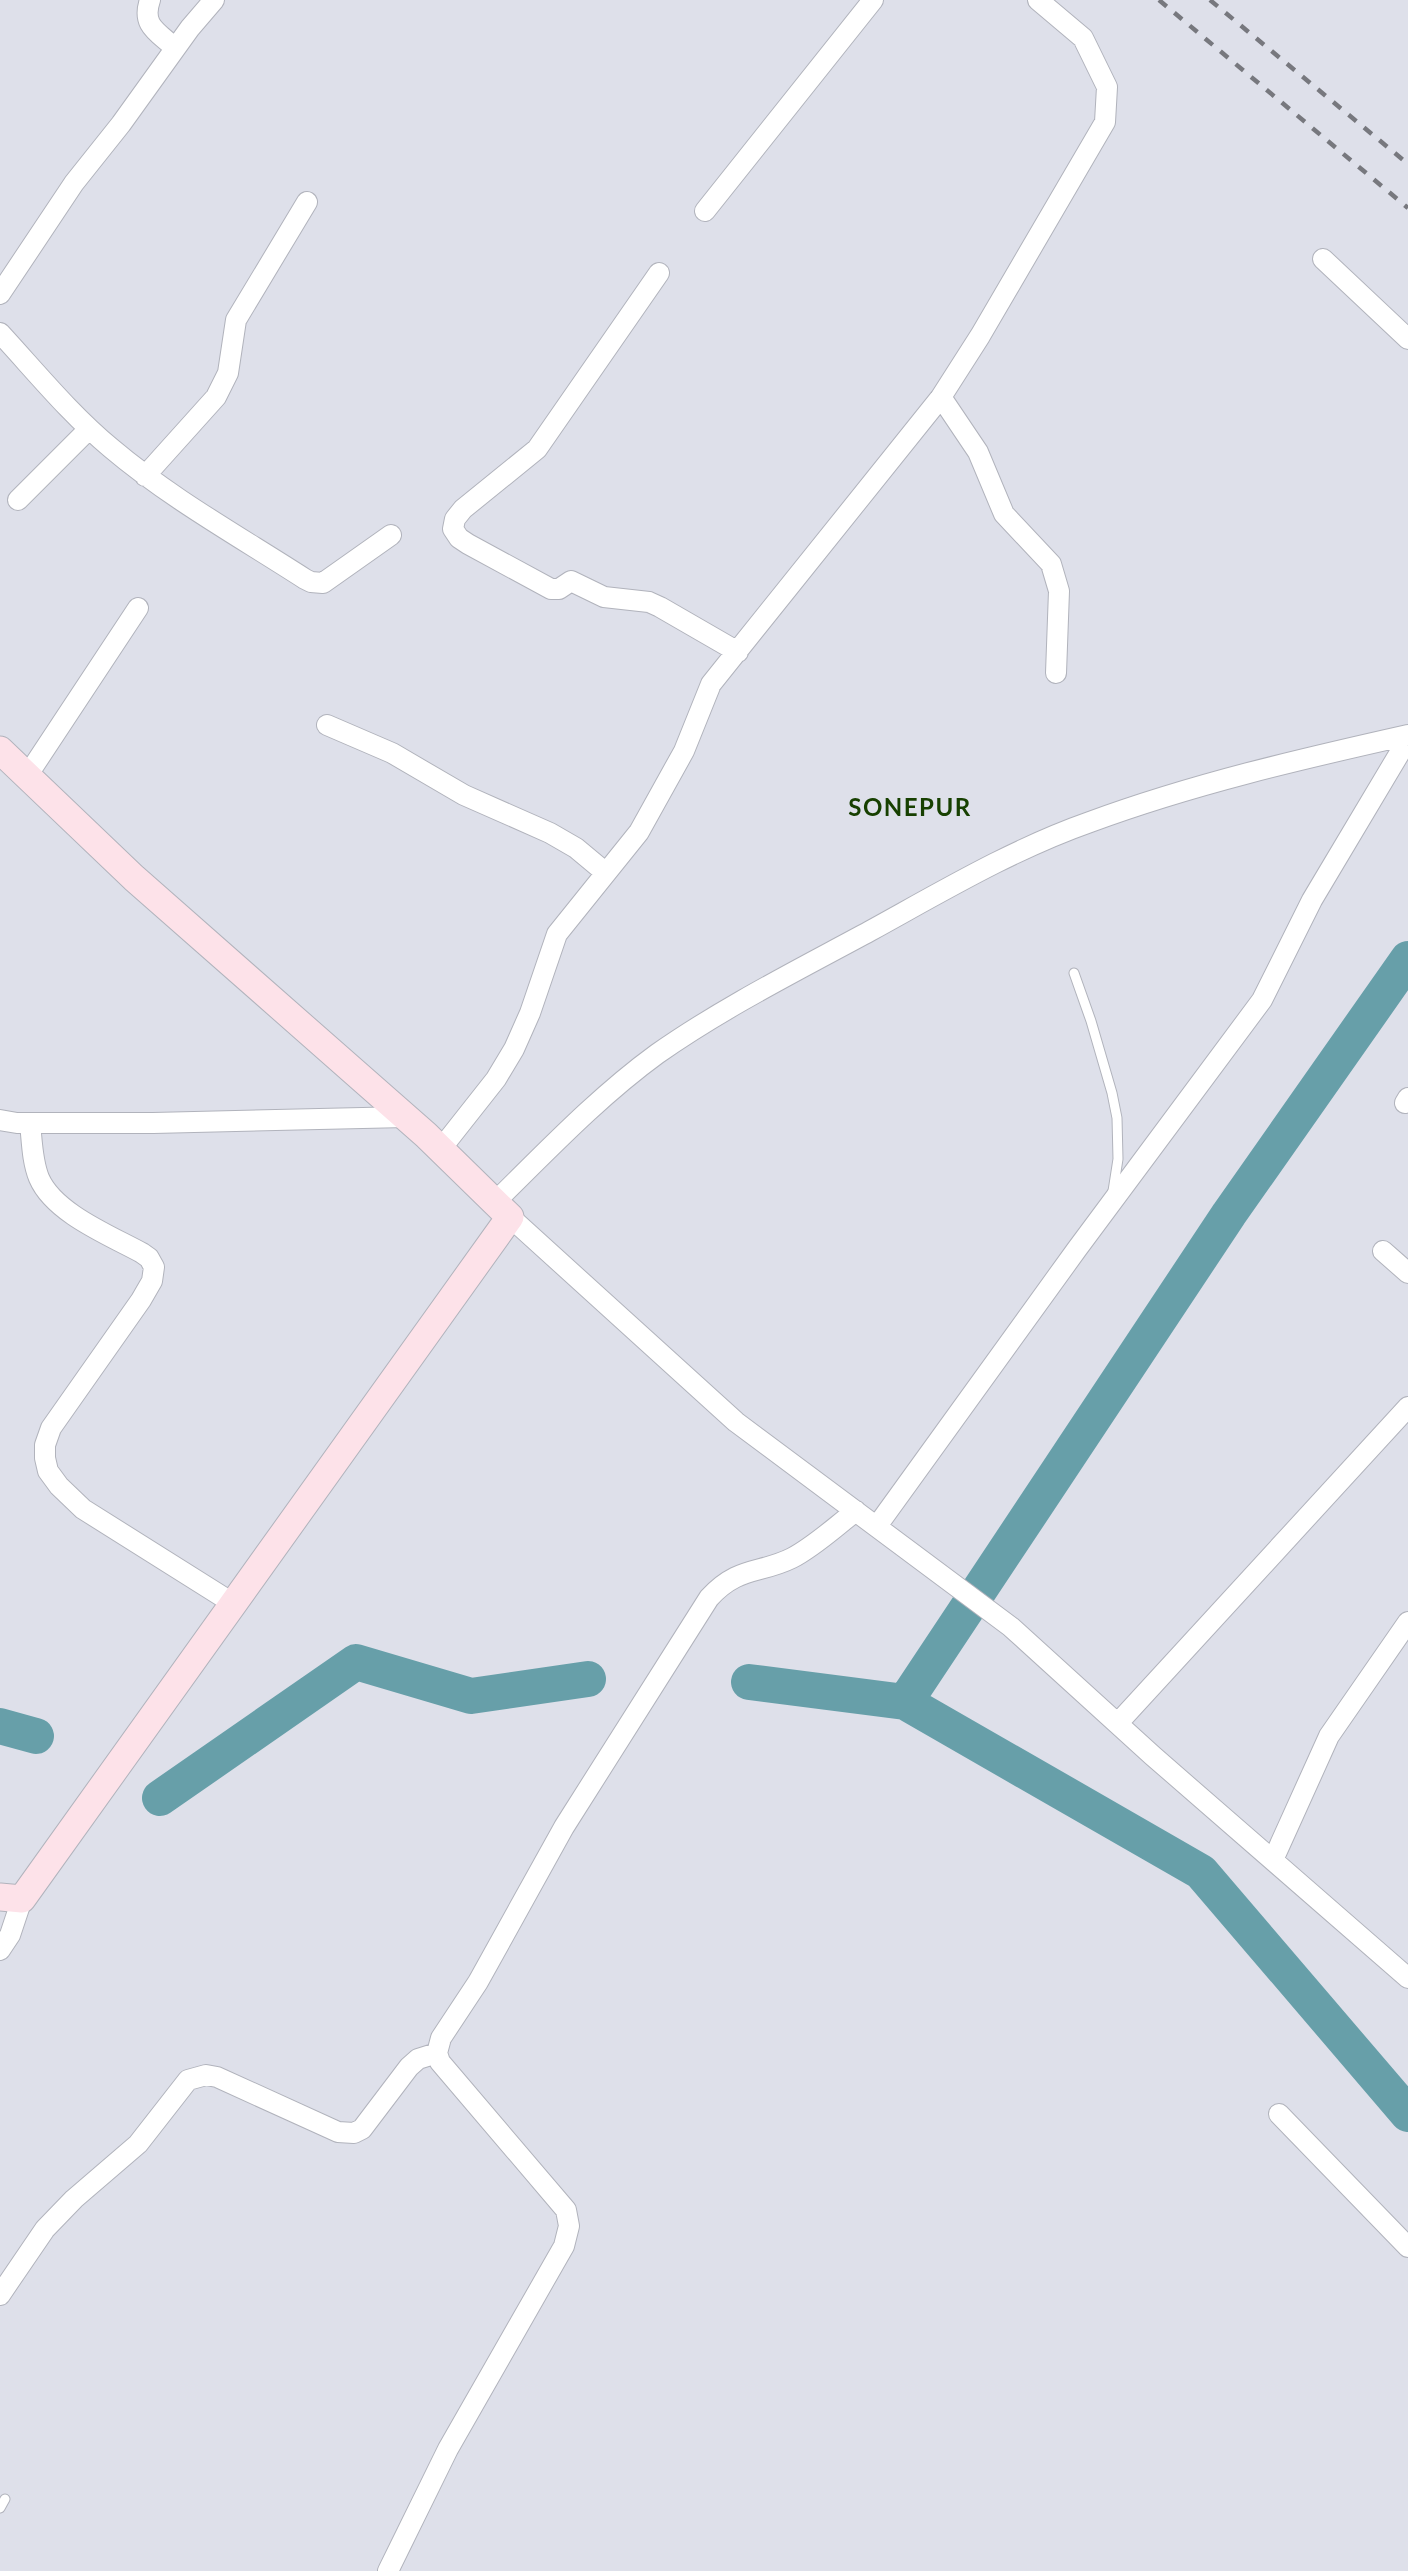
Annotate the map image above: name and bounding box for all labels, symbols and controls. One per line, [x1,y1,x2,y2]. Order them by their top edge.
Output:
district label: SONEPUR [848,792,972,821]

